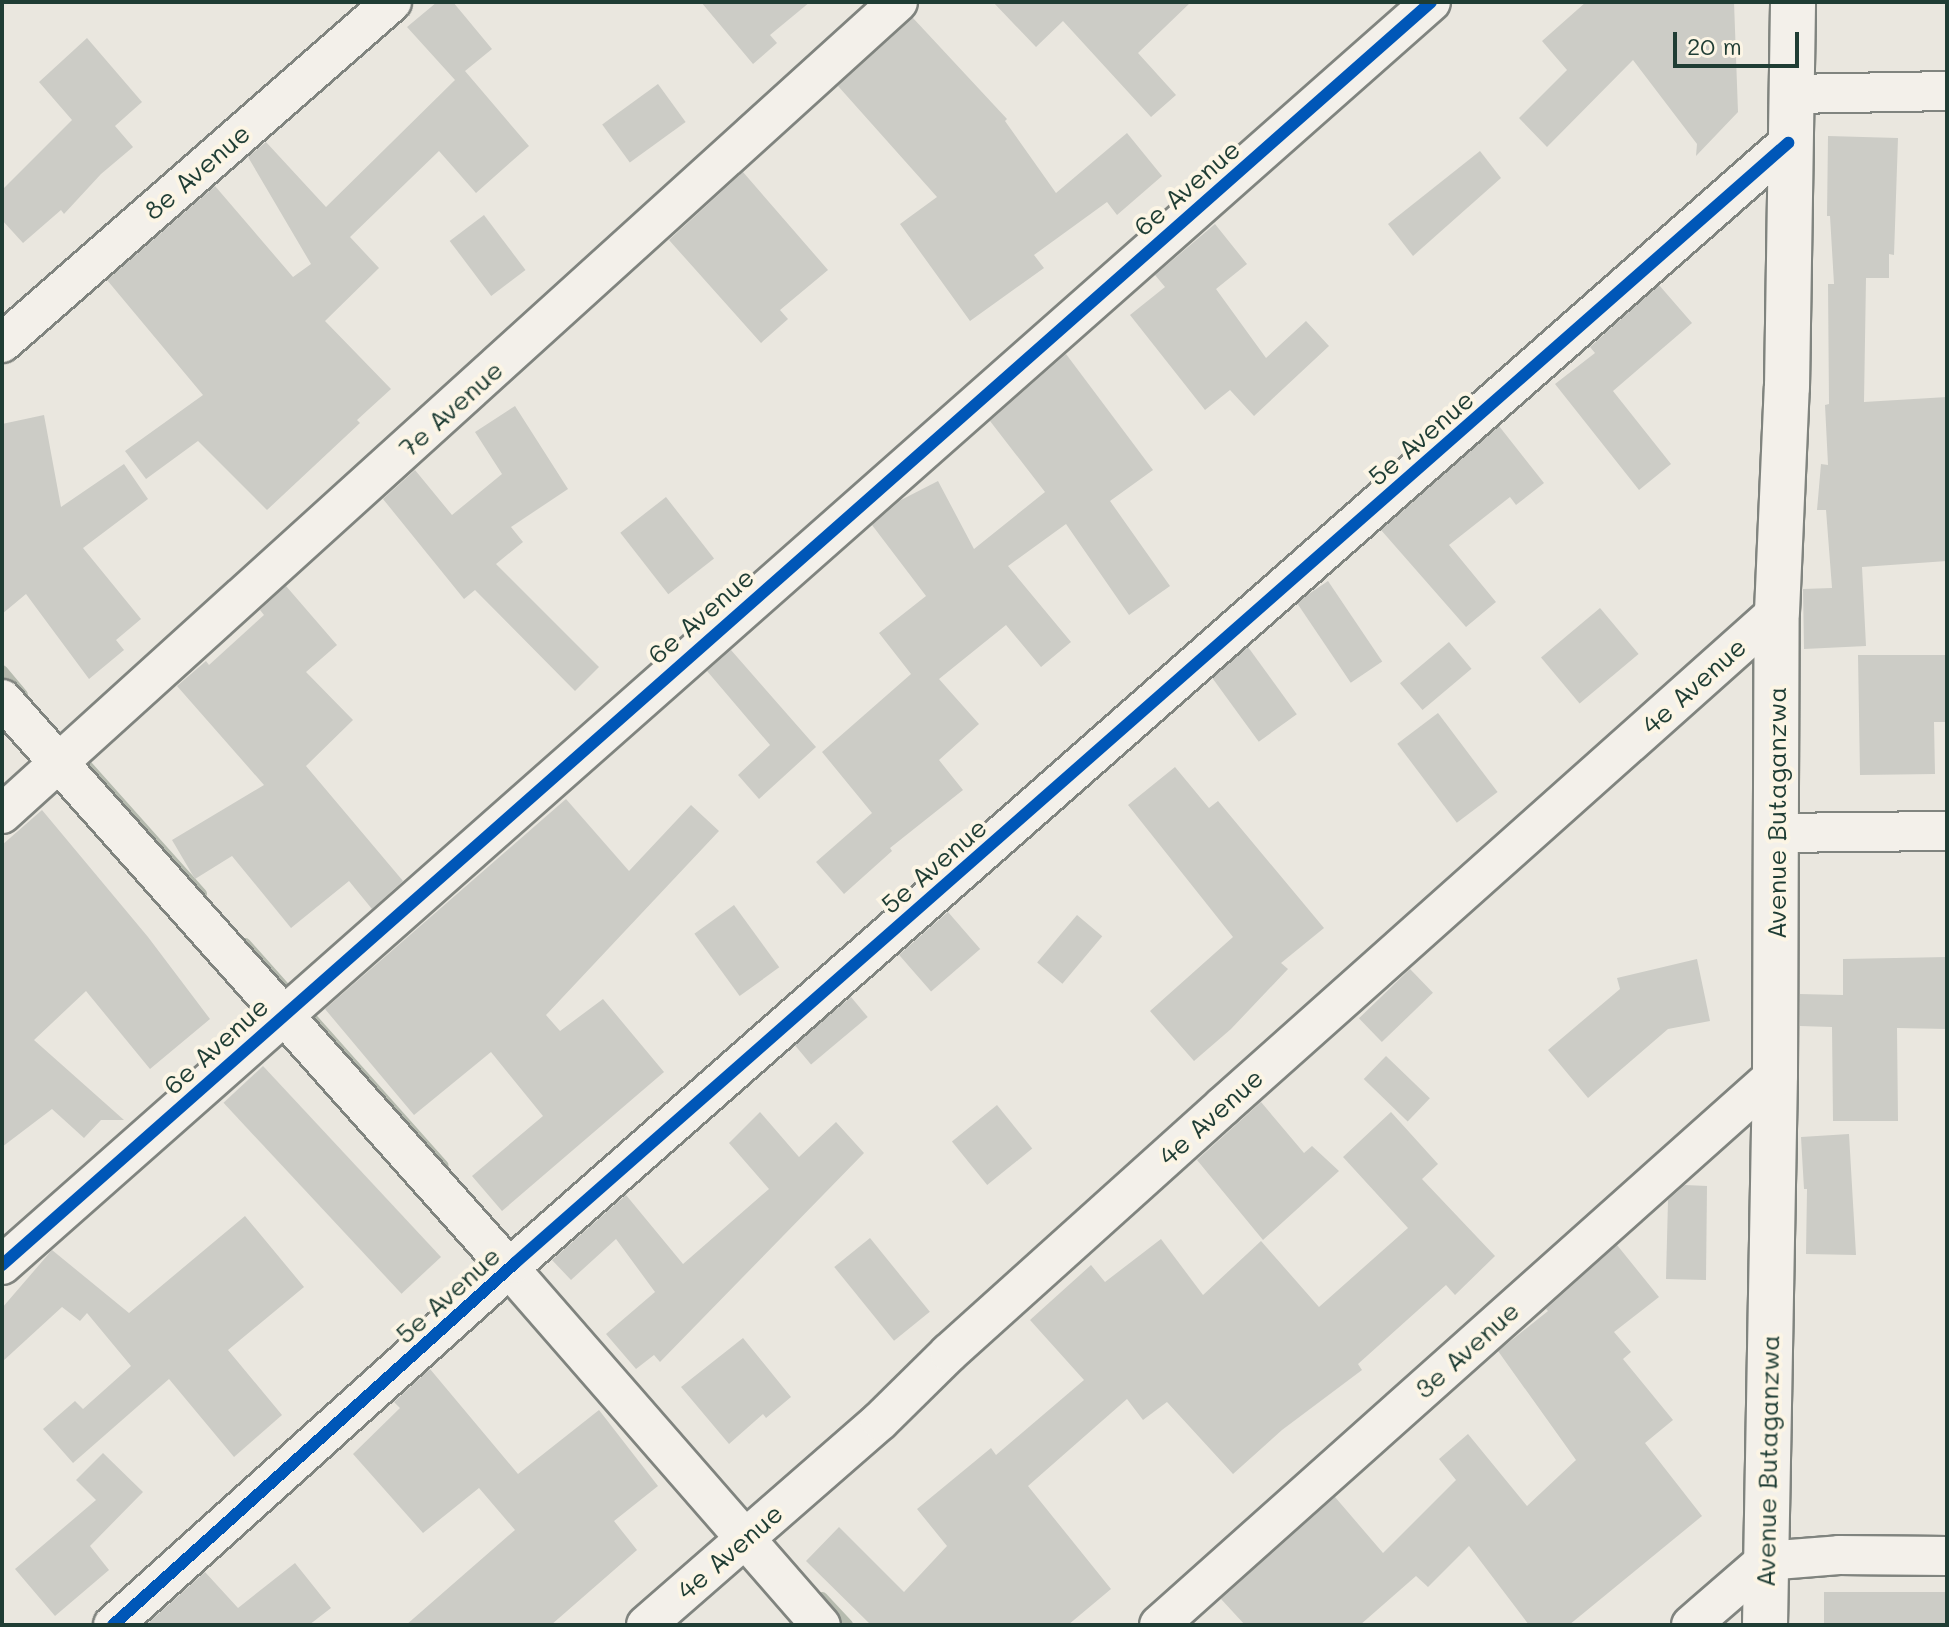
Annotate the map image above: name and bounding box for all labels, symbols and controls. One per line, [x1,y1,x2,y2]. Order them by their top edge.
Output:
scale bar [1677,16,1803,66]
text: 20 m [1687,30,1742,61]
street label: 8e Avenue [138,118,256,226]
street label: 6e Avenue [1128,134,1246,242]
street label: 7e Avenue [393,354,509,464]
street label: 5e Avenue [1362,384,1480,492]
street label: 6e Avenue [642,562,760,670]
street label: 4e Avenue [1635,631,1753,741]
street label: Avenue Butaganzwa [1761,687,1793,939]
street label: 5e Avenue [875,812,993,920]
street label: 6e Avenue [157,991,275,1101]
street label: 4e Avenue [1152,1062,1270,1172]
street label: 5e Avenue [389,1240,507,1350]
street label: 3e Avenue [1408,1295,1526,1405]
street label: Avenue Butaganzwa [1750,1334,1786,1588]
street label: 4e Avenue [671,1498,789,1606]

